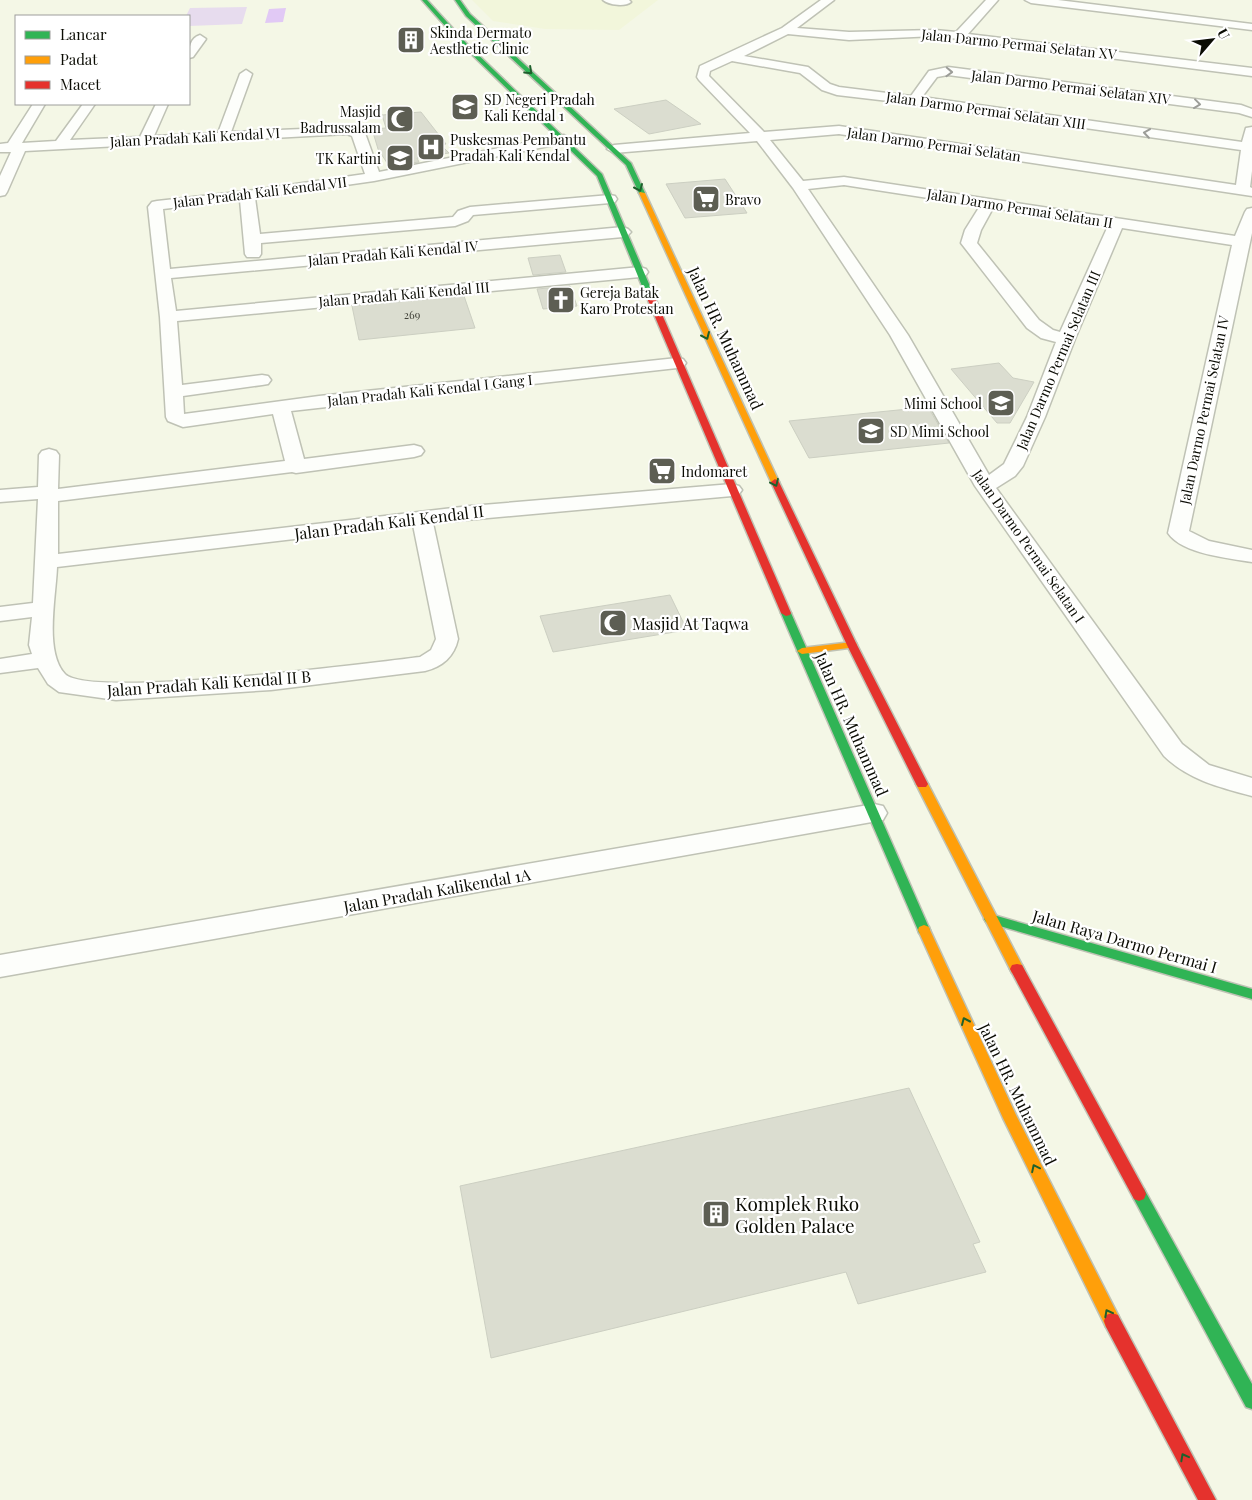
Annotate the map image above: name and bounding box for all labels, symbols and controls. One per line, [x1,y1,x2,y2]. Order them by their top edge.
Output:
legend [15,15,190,105]
north arrow [1187,15,1237,65]
place label: Skinda Dermato Aesthetic Clinic [429,23,532,58]
text: Lancar [60,24,107,44]
street label: Jalan Darmo Permai Selatan XV [919,24,1118,64]
building icon: Skinda Dermato Aesthetic Clinic [396,25,426,55]
text: U [1213,25,1235,43]
text: Padat [60,49,98,69]
one-way arrow [523,65,532,74]
street label: Jalan Darmo Permai Selatan XIV [969,65,1172,109]
one-way arrow [945,66,953,77]
text: Macet [60,74,101,94]
street label: Jalan Darmo Permai Selatan XIII [884,86,1087,133]
place label: SD Negeri Pradah Kali Kendal 1 [484,90,596,125]
school or university icon: SD Negeri Pradah Kali Kendal 1 [450,92,480,122]
one-way arrow [1193,98,1201,108]
place label: Masjid Badrussalam [300,102,382,137]
mosque icon: Masjid Badrussalam [385,104,415,134]
street label: Jalan Darmo Permai Selatan [845,122,1023,166]
street label: Jalan Pradah Kali Kendal VI [108,123,281,151]
one-way arrow [1143,128,1151,139]
place label: Puskesmas Pembantu Pradah Kali Kendal [450,130,586,165]
hospital icon: Puskesmas Pembantu Pradah Kali Kendal [416,132,446,162]
school or university icon: TK Kartini [385,143,415,173]
place label: TK Kartini [316,149,381,168]
street label: Jalan Pradah Kali Kendal VII [171,172,348,212]
one-way arrow [633,183,644,192]
supermarket icon: Bravo [691,184,721,214]
street label: Jalan Darmo Permai Selatan II [925,184,1115,232]
place label: Bravo [725,190,762,209]
street label: Jalan Pradah Kali Kendal IV [306,236,479,270]
street label: Jalan HR. Muhammad [683,262,768,413]
street label: Jalan Darmo Permai Selatan III [1011,267,1105,453]
street label: Jalan Pradah Kali Kendal III [317,277,490,311]
place label: Gereja Batak Karo Protestan [580,283,674,318]
church icon: Gereja Batak Karo Protestan [546,285,576,315]
house number: 269 [404,307,421,322]
street label: Jalan Darmo Permai Selatan IV [1175,314,1233,507]
one-way arrow [700,331,711,340]
street label: Jalan Pradah Kali Kendal I Gang I [326,370,534,410]
school or university icon: Mimi School [986,388,1016,418]
place label: Mimi School [904,394,982,413]
school or university icon: SD Mimi School [856,416,886,446]
place label: SD Mimi School [890,422,989,441]
supermarket icon: Indomaret [647,456,677,486]
place label: Indomaret [681,462,748,481]
street label: Jalan Darmo Permai Selatan I [968,465,1090,627]
one-way arrow [769,478,779,487]
street label: Jalan Pradah Kali Kendal II [292,500,485,544]
mosque icon: Masjid At Taqwa [598,608,628,638]
place label: Masjid At Taqwa [632,613,749,634]
street label: Jalan HR. Muhammad [810,648,893,799]
street label: Jalan Pradah Kali Kendal II B [105,665,312,701]
street label: Jalan Pradah Kalikendal 1A [341,863,533,917]
street label: Jalan Raya Darmo Permai I [1029,904,1220,977]
one-way arrow [960,1017,971,1026]
street label: Jalan HR. Muhammad [974,1019,1062,1168]
one-way arrow [1031,1164,1041,1173]
place label: Komplek Ruko Golden Palace [735,1190,859,1238]
building icon: Komplek Ruko Golden Palace [701,1199,731,1229]
one-way arrow [1104,1310,1114,1319]
one-way arrow [1180,1453,1190,1462]

